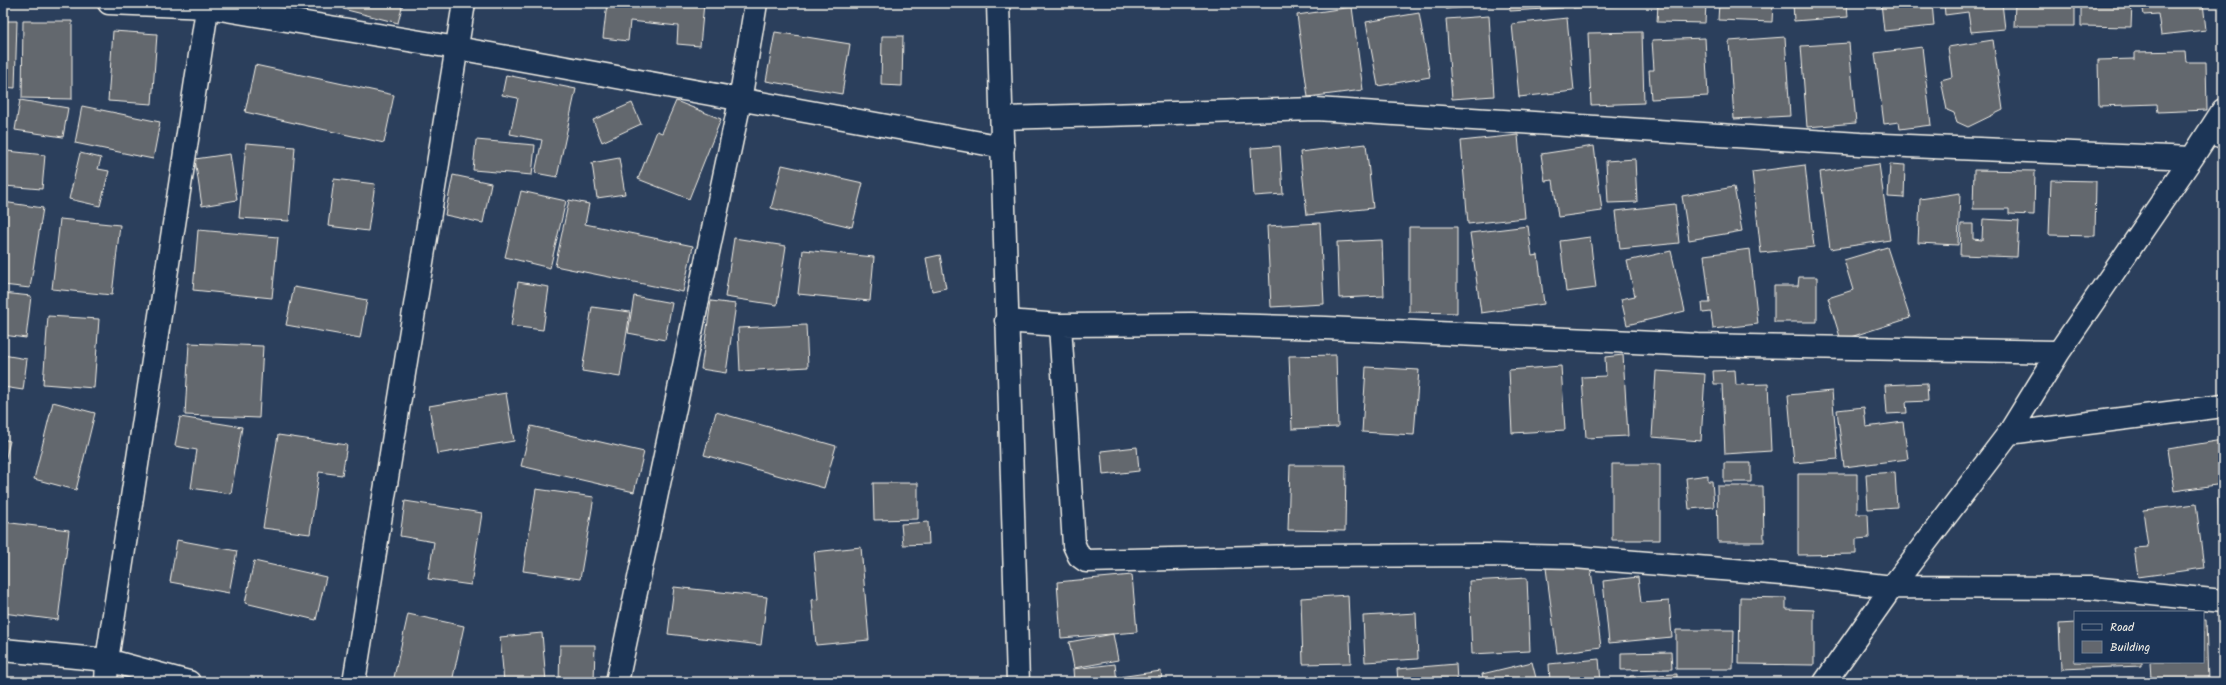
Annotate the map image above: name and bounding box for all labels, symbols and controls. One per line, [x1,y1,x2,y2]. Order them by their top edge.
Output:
legend [2074,611,2204,663]
text: Road [2110,618,2135,637]
text: Building [2110,638,2150,657]

